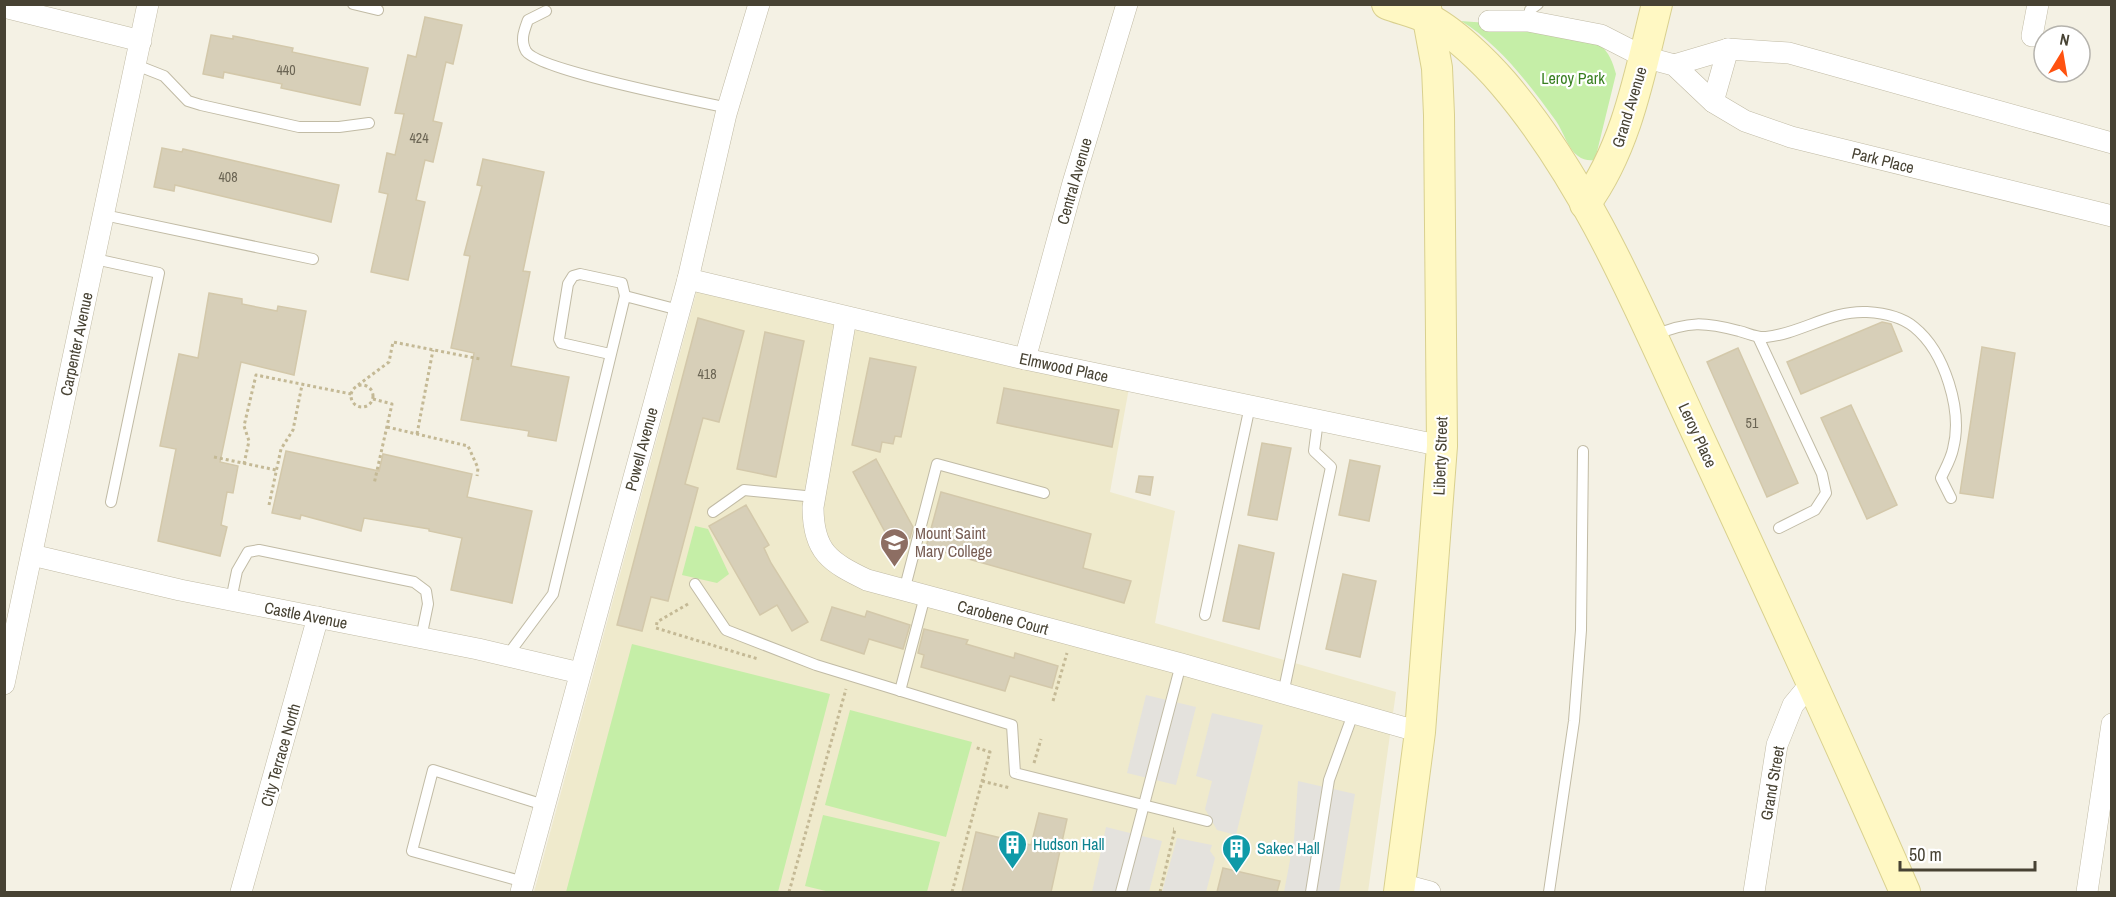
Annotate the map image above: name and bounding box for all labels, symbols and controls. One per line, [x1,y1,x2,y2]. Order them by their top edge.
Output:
north arrow [2032,24,2092,84]
text: N [2058,28,2072,51]
house number: 440 [276,61,296,79]
street label: Grand Avenue [1606,64,1652,150]
park label: Leroy Park [1541,67,1605,89]
house number: 424 [409,129,429,147]
street label: Central Avenue [1051,135,1097,227]
street label: Park Place [1850,142,1916,178]
house number: 408 [218,168,238,186]
street label: Carpenter Avenue [54,290,98,398]
street label: Elmwood Place [1017,347,1111,387]
house number: 418 [697,365,717,383]
street label: Leroy Place [1673,399,1723,471]
street label: Powell Avenue [619,405,663,493]
house number: 51 [1746,414,1759,432]
street label: Liberty Street [1428,416,1452,496]
place label: Mount Saint Mary College [915,522,992,562]
school or university icon: Mount Saint Mary College [878,526,910,568]
street label: Carobene Court [955,594,1051,640]
street label: Castle Avenue [262,596,350,634]
street label: City Terrace North [255,701,305,809]
street label: Grand Street [1755,744,1789,822]
building icon: Hudson Hall [996,828,1028,870]
building icon: Sakec Hall [1220,832,1252,874]
place label: Hudson Hall [1033,833,1105,855]
scale bar [1900,834,2035,872]
place label: Sakec Hall [1257,837,1320,859]
text: 50 m [1909,842,1942,867]

